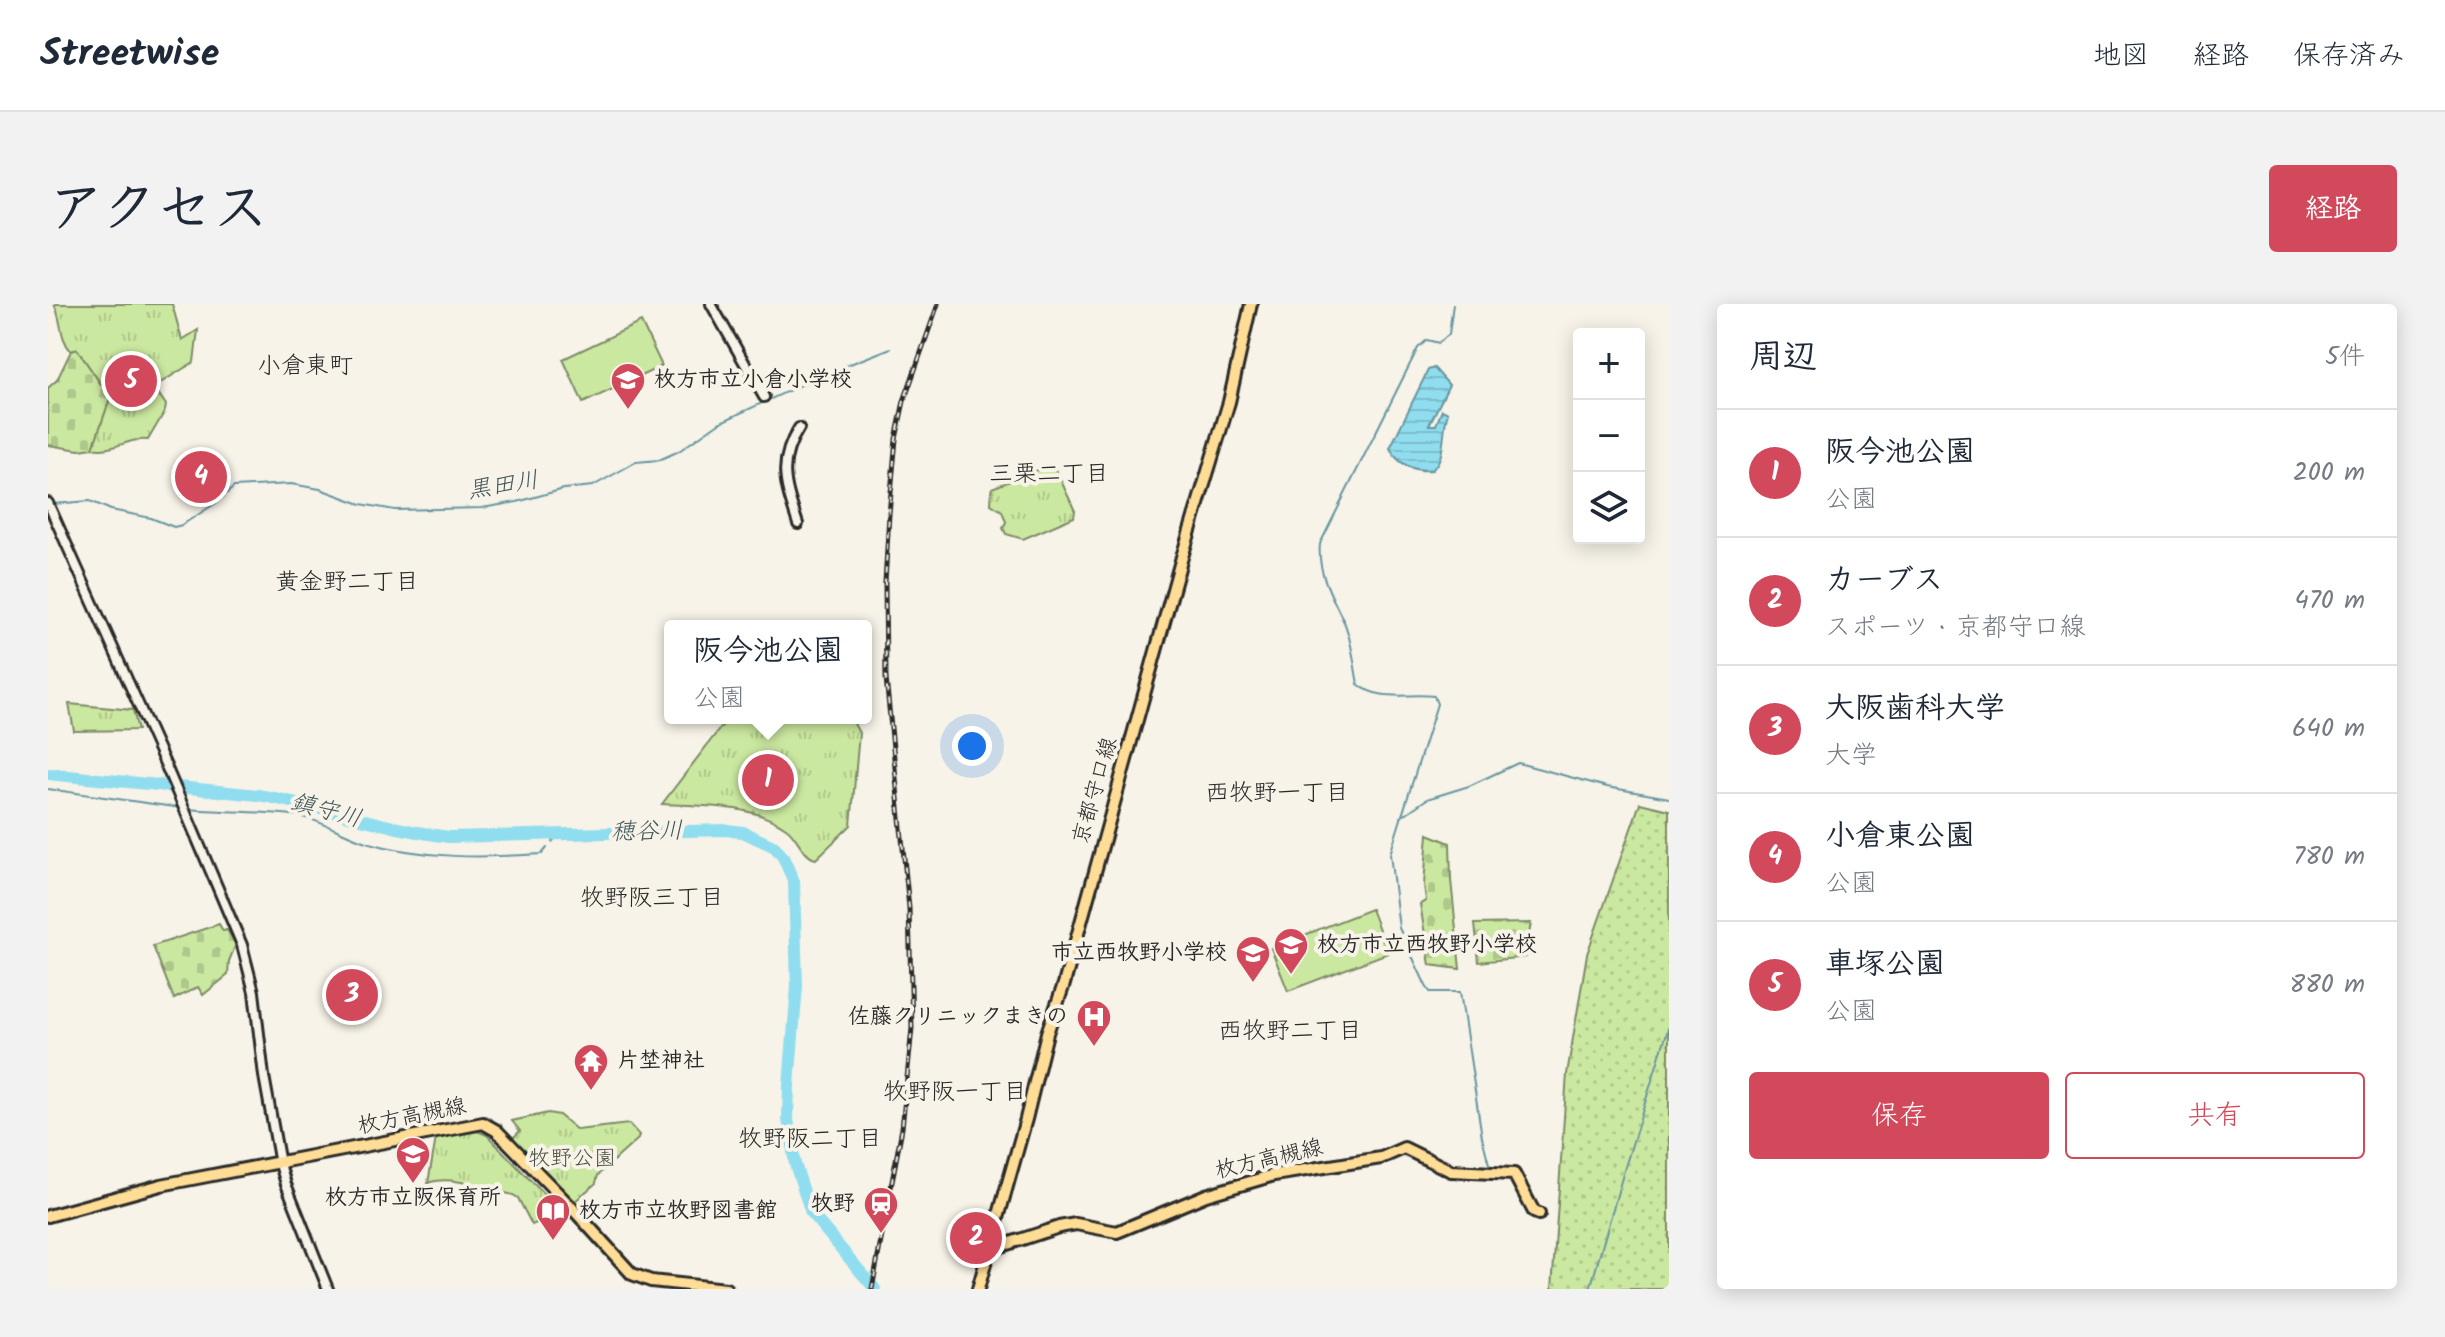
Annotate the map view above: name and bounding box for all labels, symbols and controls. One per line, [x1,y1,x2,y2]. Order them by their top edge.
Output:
text: Streetwise [40,25,219,85]
text: 地図 [2093,34,2149,79]
text: 経路 [2193,34,2249,79]
text: 保存済み [2293,34,2405,79]
button: 経路 [2269,165,2397,252]
text: アクセス [48,166,269,256]
map controls [1573,328,1645,544]
button: + [1573,328,1645,400]
text: 周辺 [1749,331,1817,385]
text: 5件 [2325,336,2365,378]
district label: 小倉東町 [257,347,353,386]
pin: 5 [105,351,157,411]
school or university icon: 枚方市立小倉小学校 [609,361,647,411]
place label: 枚方市立小倉小学校 [654,363,852,398]
button: − [1573,400,1645,472]
text: 阪今池公園 [1825,429,1975,477]
pin: 4 [175,447,227,507]
text: 1 [1771,452,1779,494]
text: 200 m [2293,452,2365,494]
district label: 三栗二丁目 [989,455,1109,494]
water label: 黒田川 [464,461,542,511]
button: layers [1573,472,1645,544]
text: 公園 [1825,479,1877,521]
text: カーブス [1825,557,1943,605]
district label: 黄金野二丁目 [275,563,419,602]
text: 2 [1767,580,1783,622]
text: 470 m [2295,580,2365,622]
text: スポーツ · 京都守口線 [1825,607,2086,649]
popup [664,620,872,724]
text: 阪今池公園 [693,628,843,676]
text: 公園 [693,678,745,720]
text: 大阪歯科大学 [1825,685,2005,733]
text: 3 [1768,708,1782,750]
text: 640 m [2292,708,2365,750]
your location [952,726,992,766]
street label: 京都守口線 [1064,733,1128,849]
text: 大学 [1825,735,1877,777]
pin: 1 [742,750,794,810]
district label: 西牧野一丁目 [1205,774,1349,813]
water label: 鎮守川 [286,783,366,839]
water label: 穂谷川 [611,812,683,852]
text: 小倉東公園 [1825,813,1975,861]
text: 4 [1768,836,1782,878]
text: 780 m [2293,836,2365,878]
text: 公園 [1825,863,1877,905]
district label: 牧野阪三丁目 [580,879,724,918]
school or university icon: 枚方市立西牧野小学校 [1272,926,1310,976]
place label: 枚方市立西牧野小学校 [1317,928,1537,963]
school or university icon: 市立西牧野小学校 [1234,934,1272,984]
place label: 市立西牧野小学校 [1051,936,1227,971]
text: 車塚公園 [1825,941,1945,989]
text: 5 [1768,964,1782,1006]
text: 880 m [2290,964,2365,1006]
pin: 3 [326,965,378,1025]
text: 公園 [1825,991,1877,1033]
hospital icon: 佐藤クリニックまきの [1075,998,1113,1048]
place label: 佐藤クリニックまきの [848,1000,1068,1035]
district label: 西牧野二丁目 [1218,1012,1362,1051]
temple icon: 片埜神社 [572,1042,610,1092]
place label: 片埜神社 [617,1044,705,1079]
button: 保存 [1749,1072,2049,1159]
button: 共有 [2065,1072,2365,1159]
district label: 牧野阪一丁目 [883,1073,1027,1112]
street label: 枚方高槻線 [355,1089,469,1145]
district label: 牧野阪二丁目 [738,1120,882,1159]
street label: 枚方高槻線 [1211,1131,1327,1189]
school or university icon: 枚方市立阪保育所 [394,1135,432,1185]
park label: 牧野公園 [528,1142,616,1177]
place label: 枚方市立阪保育所 [325,1181,501,1216]
station icon: 牧野 [862,1185,900,1235]
place label: 牧野 [811,1187,855,1222]
library icon: 枚方市立牧野図書館 [534,1192,572,1242]
place label: 枚方市立牧野図書館 [579,1194,777,1229]
pin: 2 [950,1208,1002,1268]

